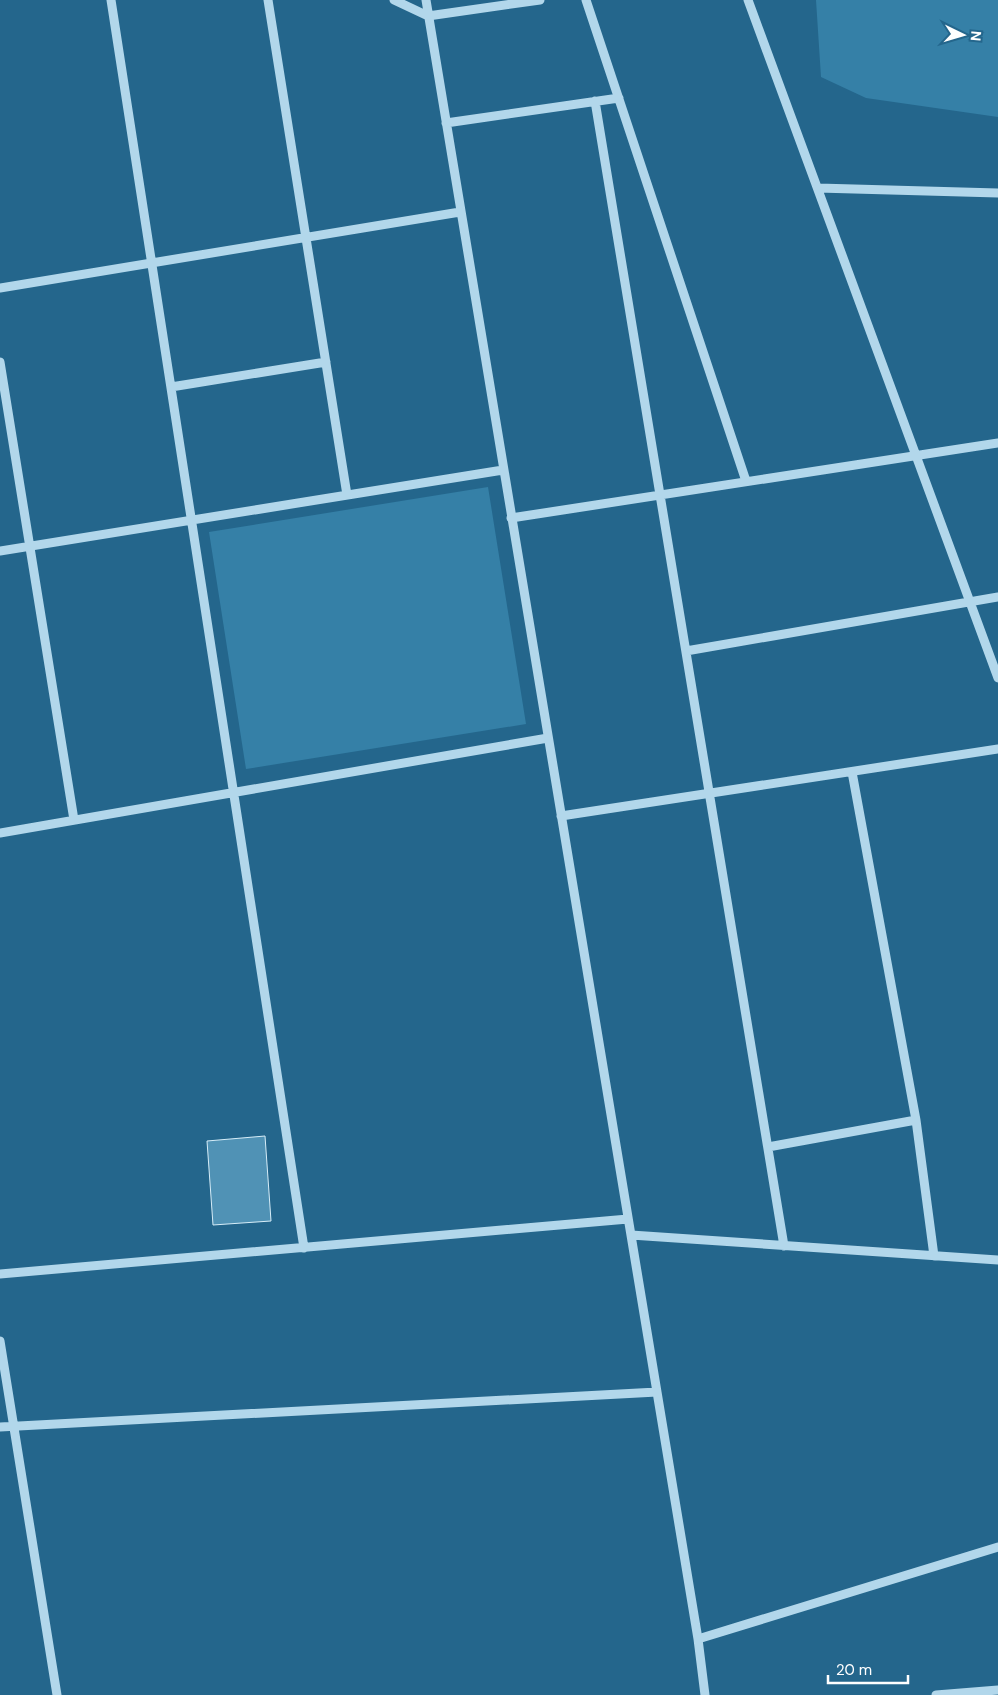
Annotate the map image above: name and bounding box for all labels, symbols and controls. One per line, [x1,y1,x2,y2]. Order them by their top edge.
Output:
north arrow [938,10,988,60]
text: N [967,30,985,42]
scale bar [828,1652,908,1684]
text: 20 m [836,1660,872,1680]

